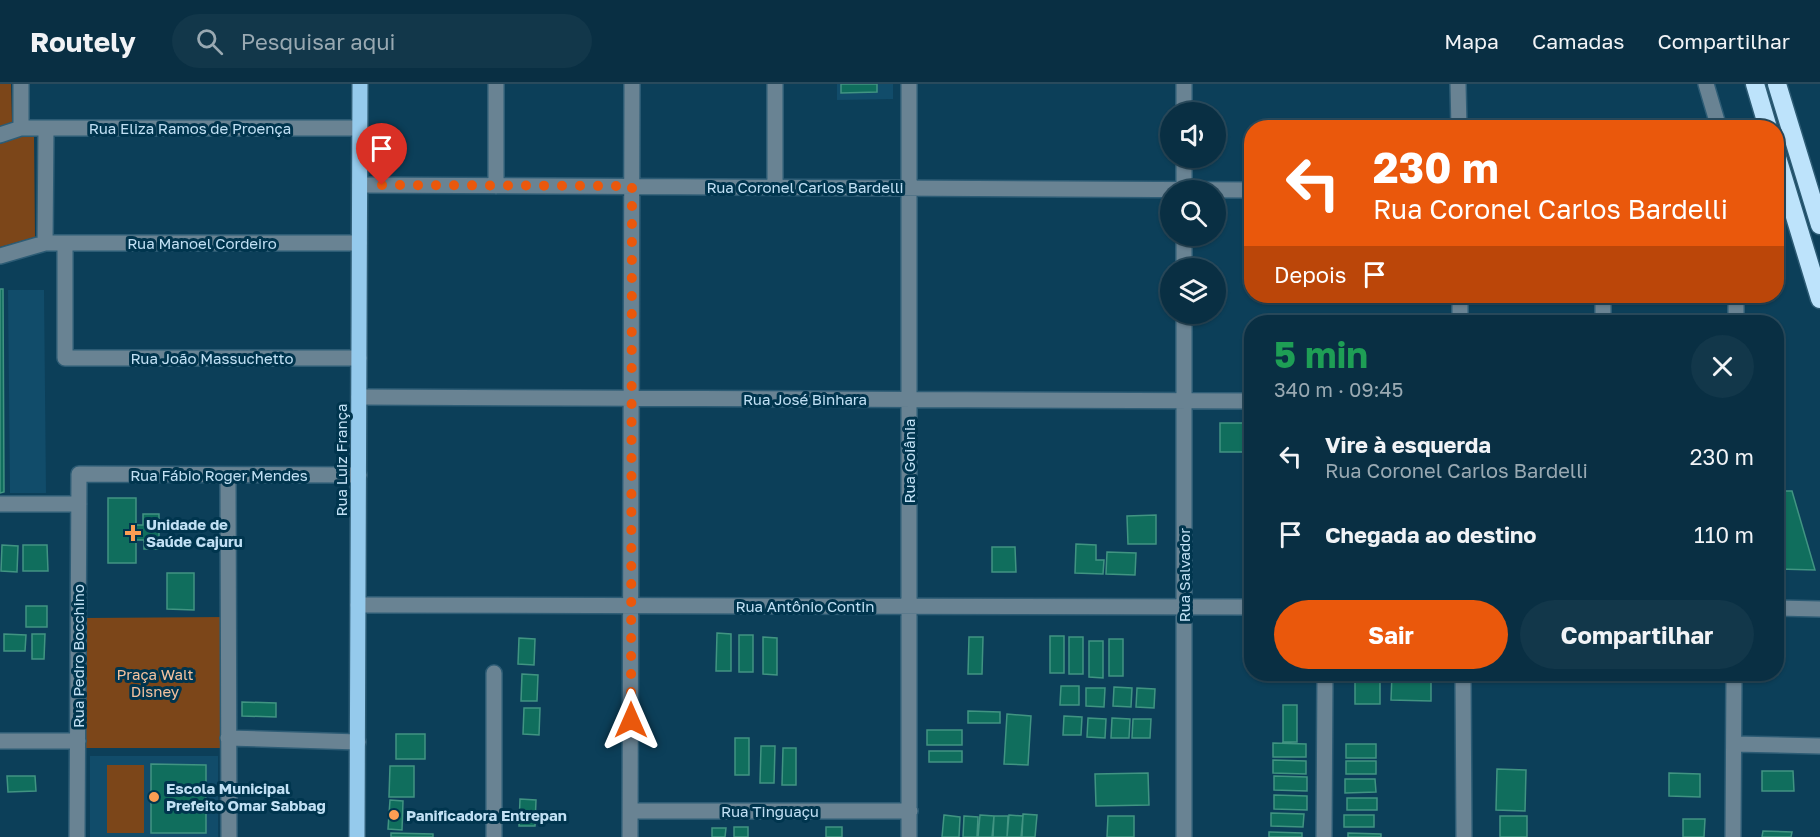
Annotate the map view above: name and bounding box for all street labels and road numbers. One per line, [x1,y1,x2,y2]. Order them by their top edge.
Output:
street label: Rua Eliza Ramos de Proença [89,119,291,137]
street label: Rua Coronel Carlos Bardelli [706,178,904,196]
street label: Rua Manoel Cordeiro [127,234,277,252]
street label: Rua João Massuchetto [130,349,294,367]
street label: Rua José Binhara [743,390,867,408]
street label: Rua Luiz França [332,404,350,516]
street label: Rua Goiânia [900,419,918,504]
street label: Rua Fábio Roger Mendes [130,466,308,484]
street label: Rua Salvador [1175,528,1193,622]
street label: Rua Pedro Bocchino [69,584,87,728]
street label: Rua Antônio Contin [736,597,874,615]
street label: Rua Tinguaçu [721,802,819,820]

